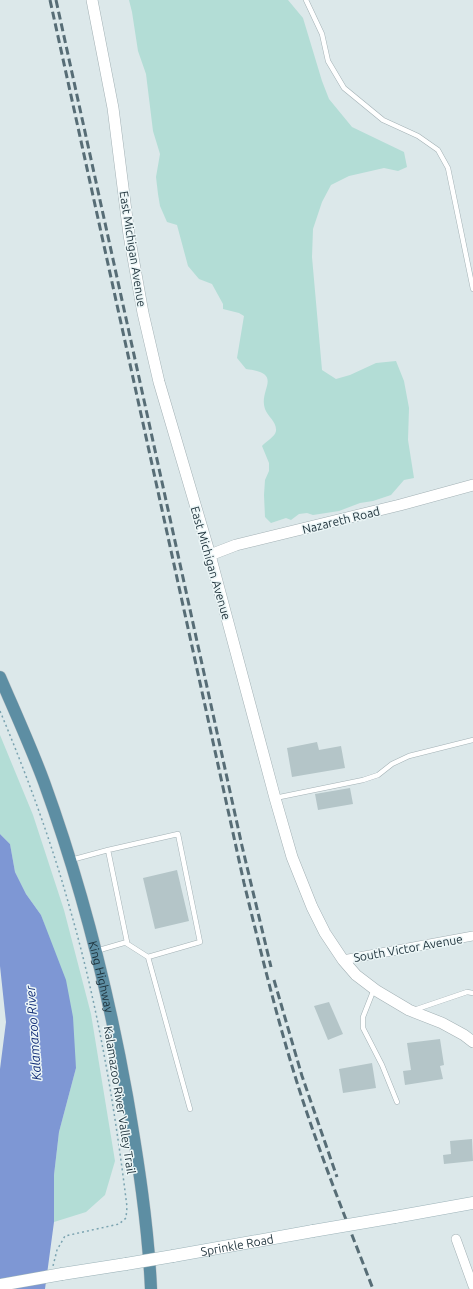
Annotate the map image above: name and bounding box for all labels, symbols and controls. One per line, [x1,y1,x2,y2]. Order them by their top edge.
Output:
street label: East Michigan Avenue [117,190,149,308]
street label: Nazareth Road [301,504,381,536]
street label: East Michigan Avenue [189,505,233,621]
street label: South Victor Avenue [352,932,464,964]
street label: King Highway [87,939,117,1014]
water label: Kalamazoo River [23,984,43,1081]
street label: Kalamazoo River Valley Trail [102,1025,138,1175]
street label: Sprinkle Road [199,1232,275,1257]

